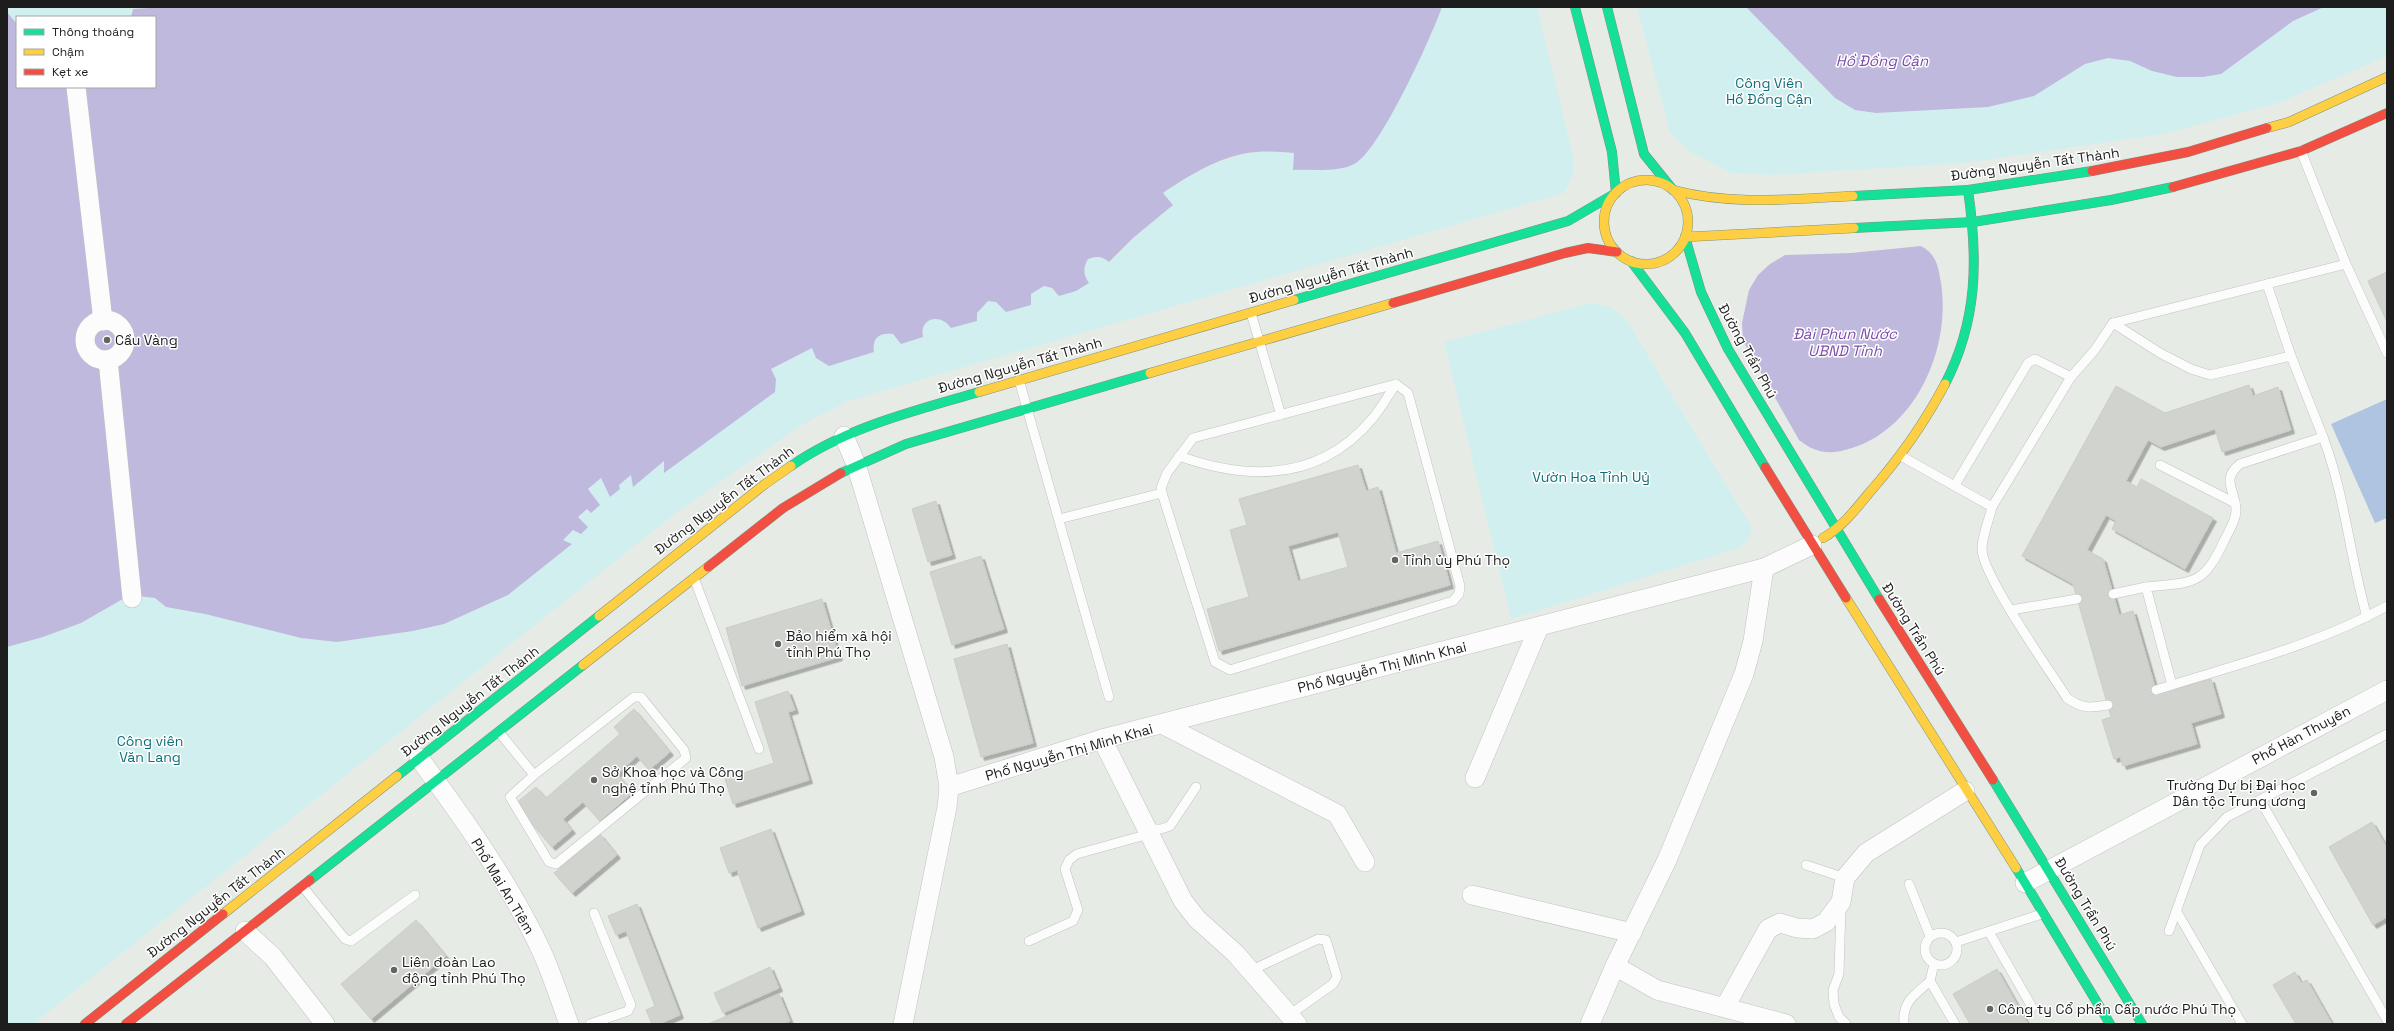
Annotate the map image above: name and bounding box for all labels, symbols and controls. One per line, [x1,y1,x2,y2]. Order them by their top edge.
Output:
legend [16,16,156,88]
text: Thông thoáng [52,24,134,40]
text: Chậm [52,44,84,60]
water label: Hồ Đồng Cận [1836,51,1929,70]
text: Kẹt xe [52,64,88,80]
park label: Công Viên Hồ Đồng Cận [1726,74,1812,108]
street label: Đường Nguyễn Tất Thành [1950,143,2120,185]
street label: Đường Nguyễn Tất Thành [1247,243,1415,307]
street label: Đường Trần Phú [1715,300,1781,402]
water label: Đài Phun Nước UBND Tỉnh [1793,324,1898,360]
place label: Cầu Vàng [115,331,178,349]
street label: Đường Nguyễn Tất Thành [936,333,1104,397]
marker: Cầu Vàng [102,335,112,345]
street label: Đường Nguyễn Tất Thành [651,442,797,558]
park label: Vườn Hoa Tỉnh Uỷ [1532,468,1650,486]
place label: Tỉnh ủy Phú Thọ [1403,551,1510,569]
marker: Tỉnh ủy Phú Thọ [1390,555,1400,565]
street label: Đường Trần Phú [1878,579,1950,679]
place label: Bảo hiểm xã hội tỉnh Phú Thọ [786,627,892,661]
street label: Phố Nguyễn Thị Minh Khai [1296,637,1468,697]
marker: Bảo hiểm xã hội tỉnh Phú Thọ [773,639,783,649]
street label: Đường Nguyễn Tất Thành [397,642,543,760]
street label: Phố Hàn Thuyên [2249,701,2353,769]
street label: Phố Nguyễn Thị Minh Khai [983,719,1155,785]
park label: Công viên Văn Lang [117,732,183,766]
place label: Sở Khoa học và Công nghệ tỉnh Phú Thọ [602,763,744,797]
marker: Sở Khoa học và Công nghệ tỉnh Phú Thọ [589,775,599,785]
place label: Trường Dự bị Đại học Dân tộc Trung ương [2167,776,2306,810]
marker: Trường Dự bị Đại học Dân tộc Trung ương [2309,788,2319,798]
street label: Phố Mai An Tiêm [467,835,539,937]
street label: Đường Nguyễn Tất Thành [143,843,289,961]
street label: Đường Trần Phú [2051,854,2121,954]
place label: Liên đoàn Lao động tỉnh Phú Thọ [402,953,526,987]
marker: Liên đoàn Lao động tỉnh Phú Thọ [389,965,399,975]
place label: Công ty Cổ phần Cấp nước Phú Thọ [1998,1000,2236,1018]
marker: Công ty Cổ phần Cấp nước Phú Thọ [1985,1004,1995,1014]

